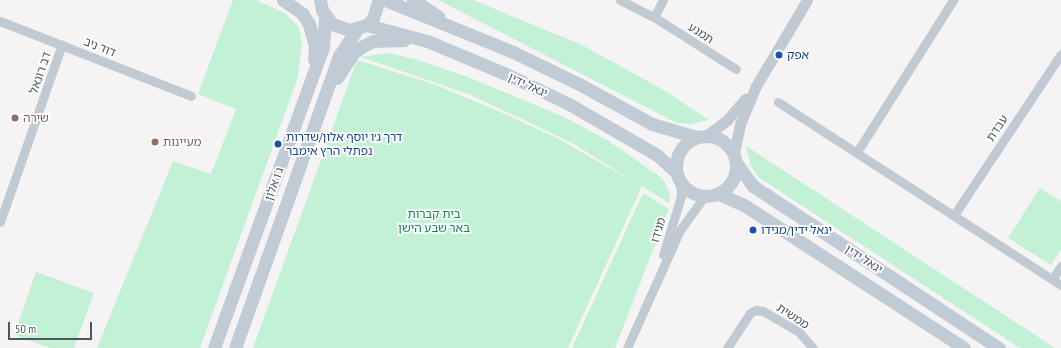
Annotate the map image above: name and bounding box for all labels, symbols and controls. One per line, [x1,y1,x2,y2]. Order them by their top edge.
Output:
street label: תמנע [686,20,716,46]
street label: דוד ניב [82,34,118,60]
place label: אפק [787,48,809,62]
street label: דב רונאל [26,50,54,96]
marker: אפק [774,50,784,60]
street label: יגאל ידין [506,70,550,100]
place label: שירה [23,111,49,125]
street label: עבדת [983,112,1011,144]
marker: שירה [10,113,20,123]
place label: דרך ג׳ו יוסף אלון/שדרות נפתלי הרץ אימבר [286,130,402,158]
place label: מעיינות [163,135,201,149]
marker: מעיינות [150,137,160,147]
marker: דרך ג׳ו יוסף אלון/שדרות נפתלי הרץ אימבר [273,139,283,149]
street label: ג'ו אלון [261,165,287,203]
park label: בית קברות באר שבע הישן [398,207,470,235]
street label: מגידו [647,216,669,244]
place label: יגאל ידין/מגידו [761,223,832,237]
marker: יגאל ידין/מגידו [748,225,758,235]
street label: יגאל ידין [843,242,885,276]
street label: ממשית [774,300,812,332]
scale bar [10,314,94,340]
text: 50 m [15,321,36,336]

